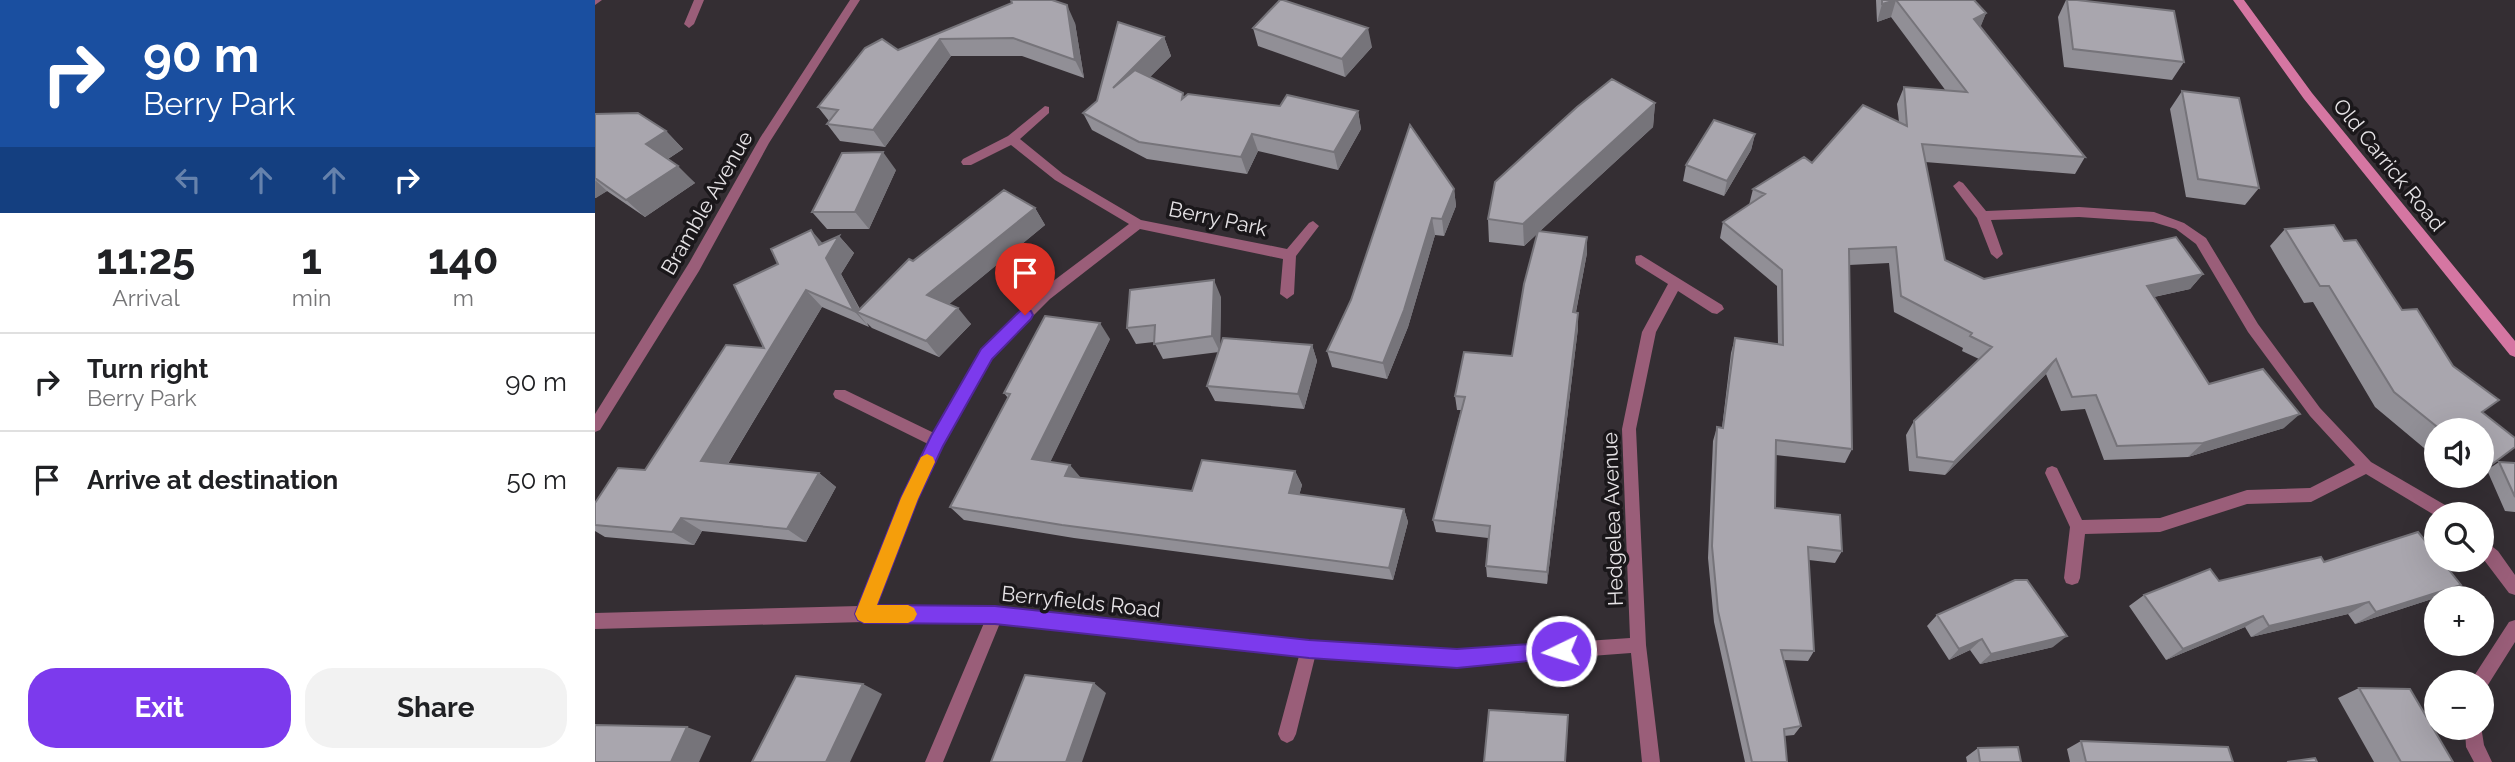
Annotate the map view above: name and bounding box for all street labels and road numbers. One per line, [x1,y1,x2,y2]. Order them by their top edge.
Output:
street label: Old Carrick Road [2328,93,2451,236]
street label: Bramble Avenue [655,127,758,279]
street label: Berry Park [1167,196,1270,241]
street label: Hedgelea Avenue [1597,432,1628,606]
street label: Berryfields Road [1000,581,1162,622]

